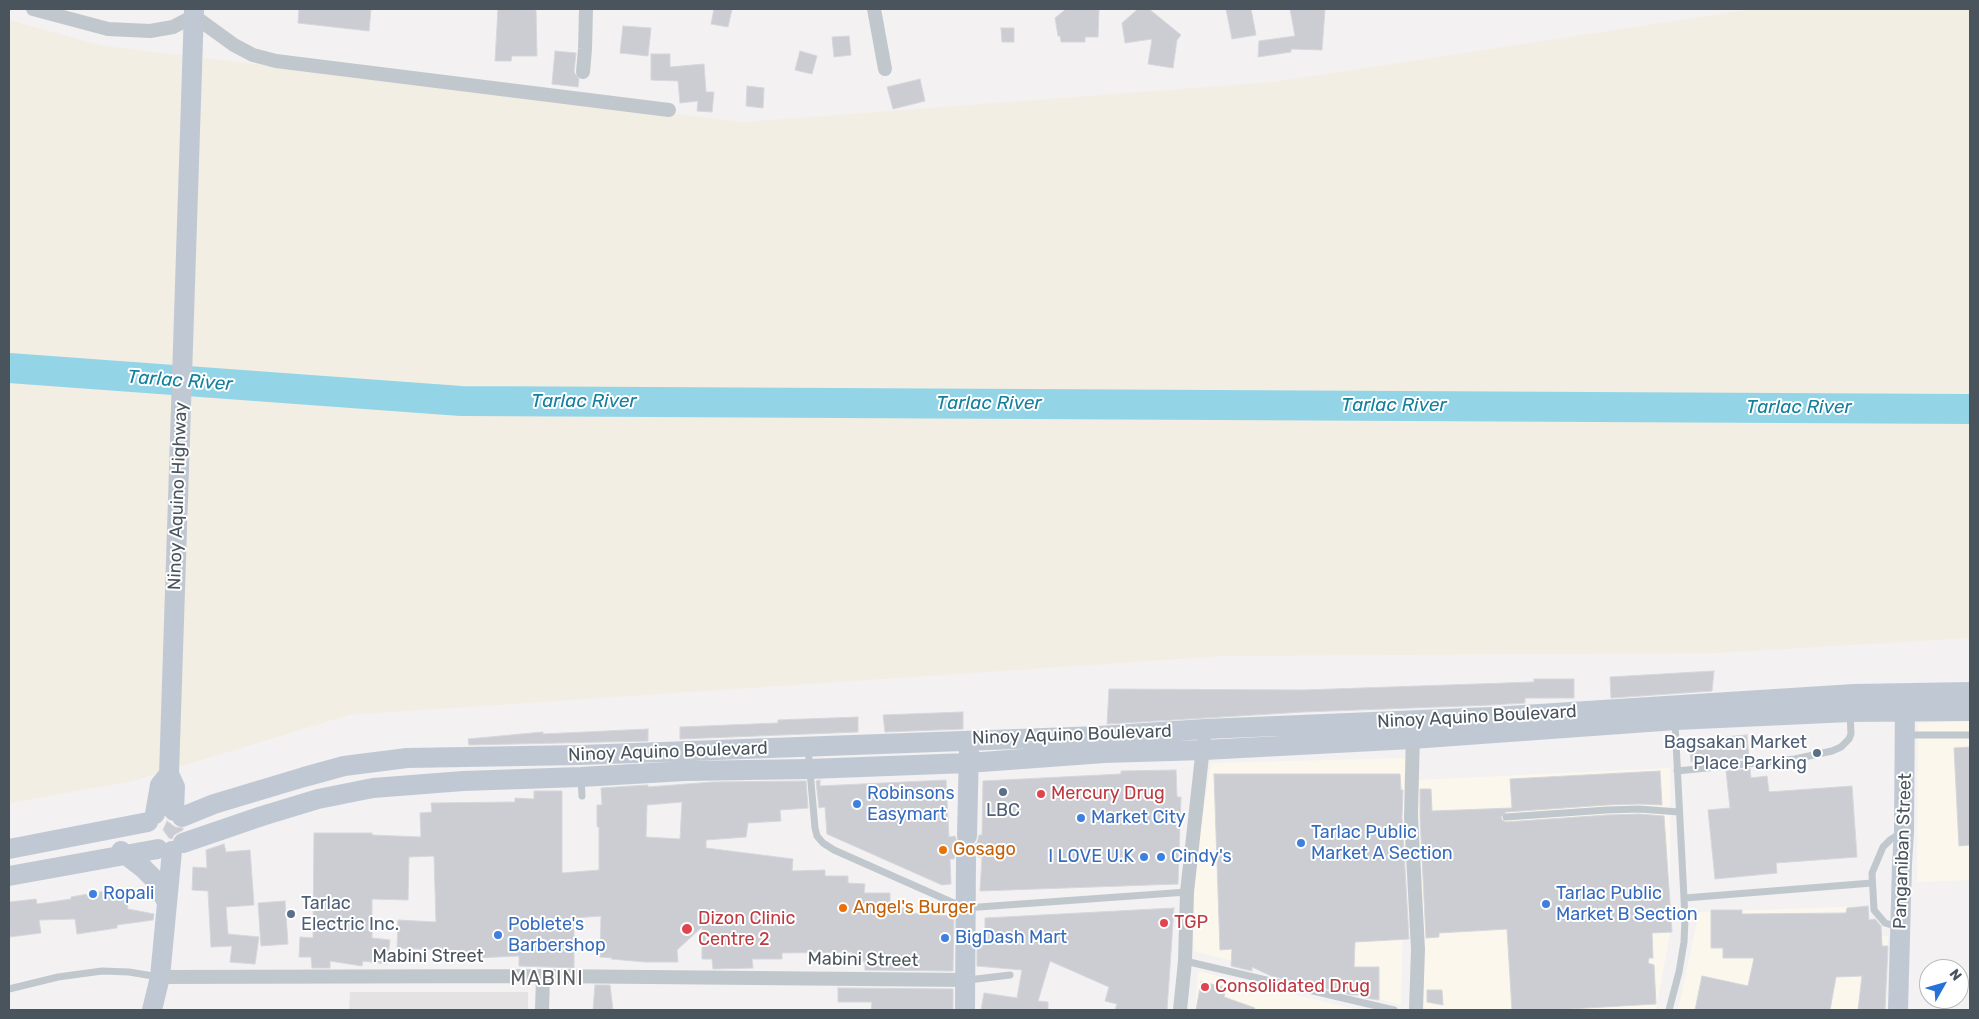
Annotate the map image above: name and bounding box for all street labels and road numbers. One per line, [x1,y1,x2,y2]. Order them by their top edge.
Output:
street label: Ninoy Aquino Highway [164,402,192,590]
street label: Ninoy Aquino Boulevard [1377,701,1577,733]
street label: Ninoy Aquino Boulevard [972,721,1172,749]
street label: Ninoy Aquino Boulevard [568,738,768,766]
street label: Panganiban Street [1889,773,1917,929]
street label: Mabini Street [372,946,484,968]
street label: Mabini Street [807,948,919,972]

